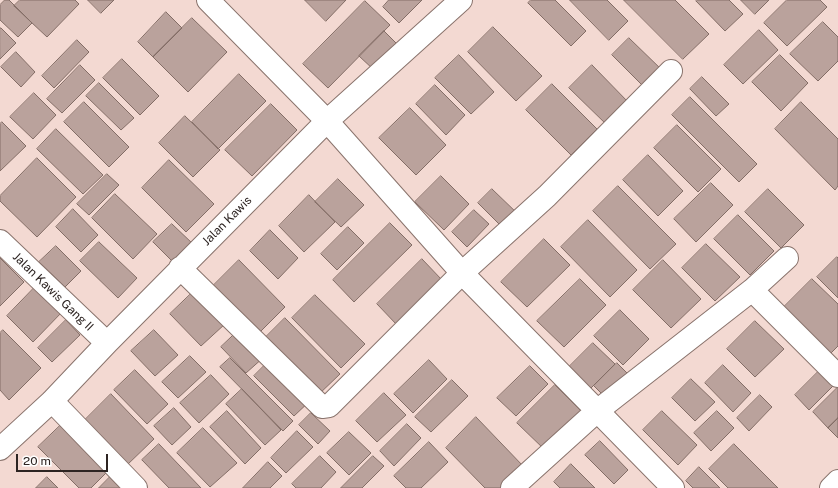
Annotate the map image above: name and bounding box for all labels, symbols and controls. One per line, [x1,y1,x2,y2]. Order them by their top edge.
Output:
street label: Jalan Kawis [199,193,255,249]
street label: Jalan Kawis Gang II [10,250,96,334]
scale bar [18,446,110,472]
text: 20 m [23,454,51,468]

